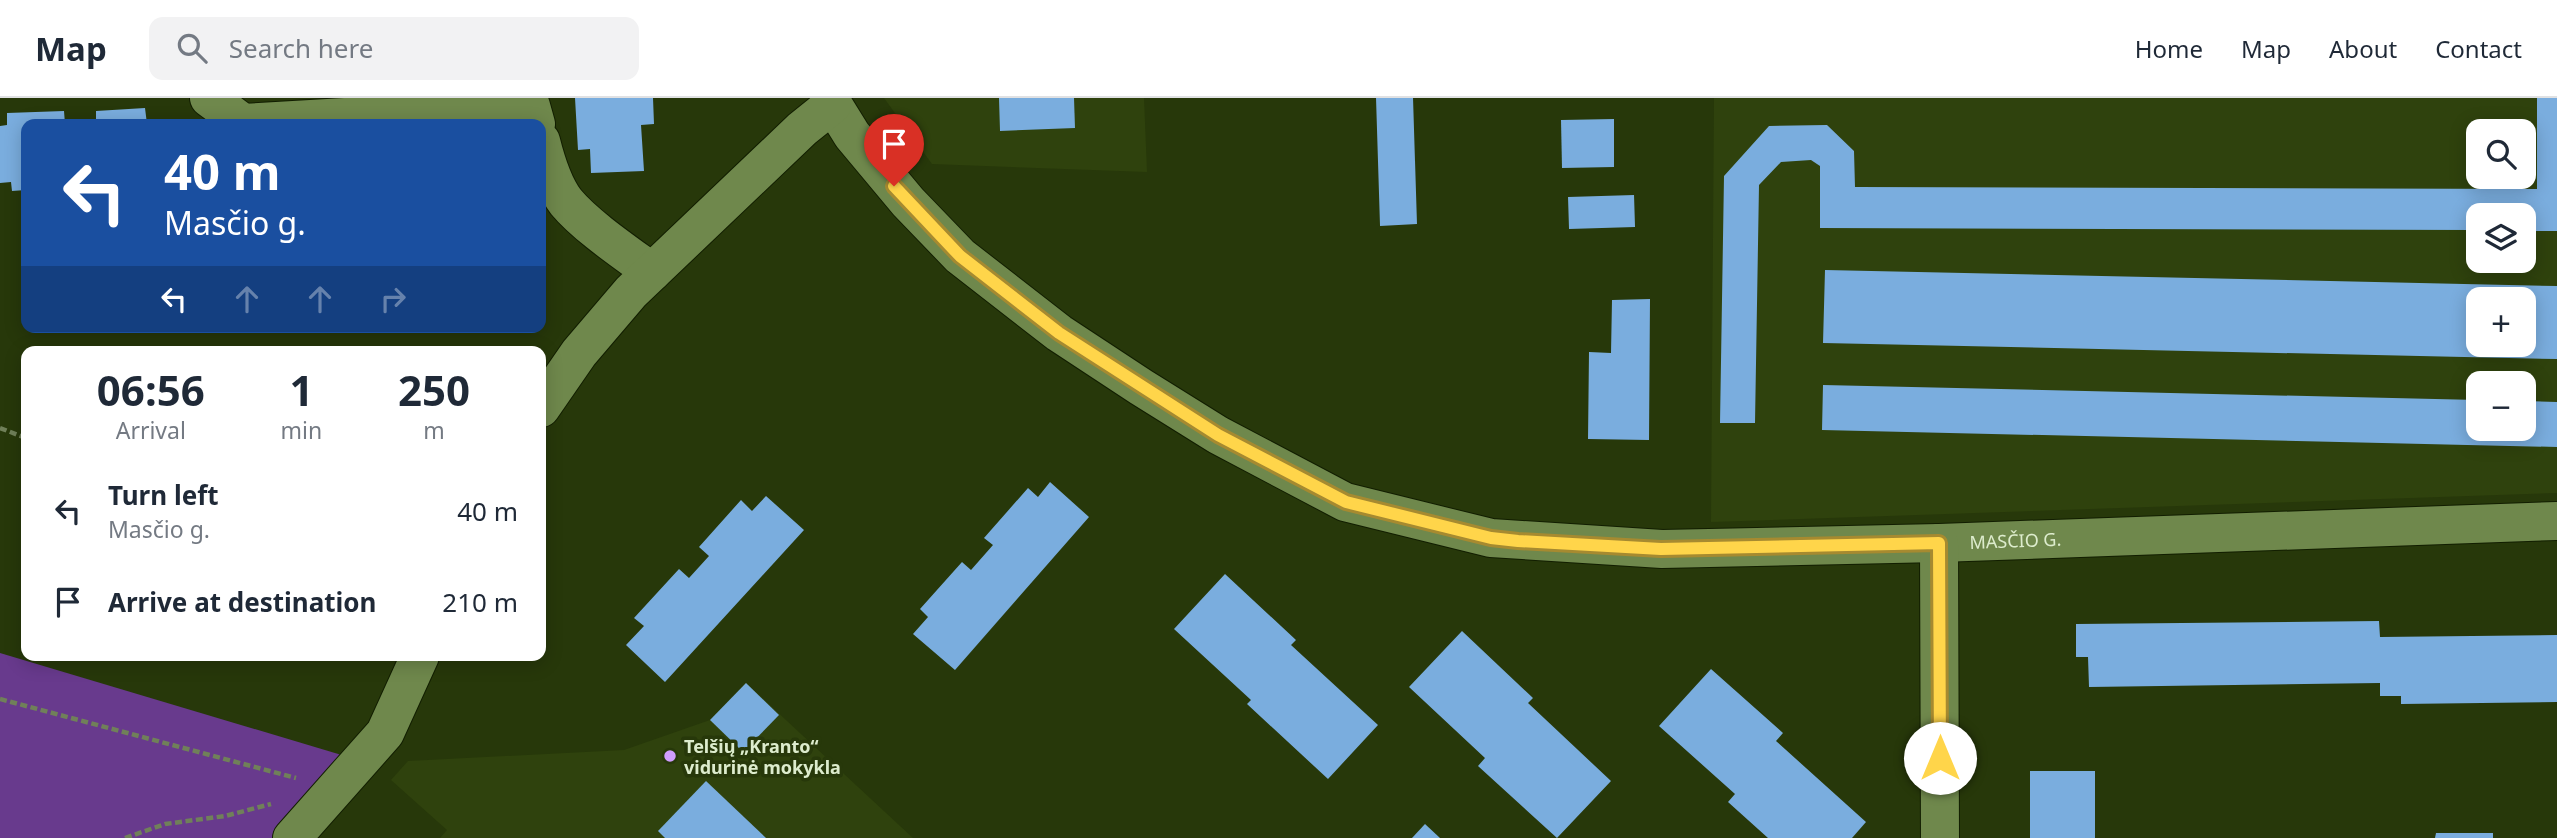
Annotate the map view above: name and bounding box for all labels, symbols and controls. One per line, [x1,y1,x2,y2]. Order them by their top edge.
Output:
search box [149,17,639,80]
text: Map [35,26,107,71]
icon: search [173,29,211,67]
text: Search here [229,30,373,66]
text: Home [2135,32,2203,65]
text: Map [2241,32,2291,65]
text: About [2329,32,2397,65]
text: Contact [2435,32,2522,65]
pin [864,114,924,186]
map controls [2466,119,2536,441]
button: search [2466,119,2536,189]
icon: arrive [875,125,913,163]
text: 40 m [164,138,281,204]
icon: left [49,147,140,238]
text: Masčio g. [164,201,306,244]
button: layers [2466,203,2536,273]
icon: left [155,280,193,318]
icon: ahead [228,280,266,318]
icon: ahead [301,280,339,318]
icon: right [374,280,412,318]
button: + [2466,287,2536,357]
text: 06:56 [97,361,205,418]
text: 1 [289,361,313,418]
text: 250 [398,361,470,418]
button: − [2466,371,2536,441]
text: Arrival [116,414,186,446]
text: min [281,414,322,446]
text: m [423,414,445,446]
text: Turn left [108,477,219,513]
icon: left [49,492,87,530]
text: 40 m [457,493,518,529]
text: Masčio g. [108,513,210,545]
street label: MASČIO G. [1969,527,2062,554]
icon: arrive [49,583,87,621]
text: Arrive at destination [108,584,377,620]
text: 210 m [442,584,518,620]
position arrow [1903,721,1977,795]
place label: Telšių „Kranto“ vidurinė mokykla [684,734,841,779]
marker: Telšių „Kranto“ vidurinė mokykla [662,748,678,764]

